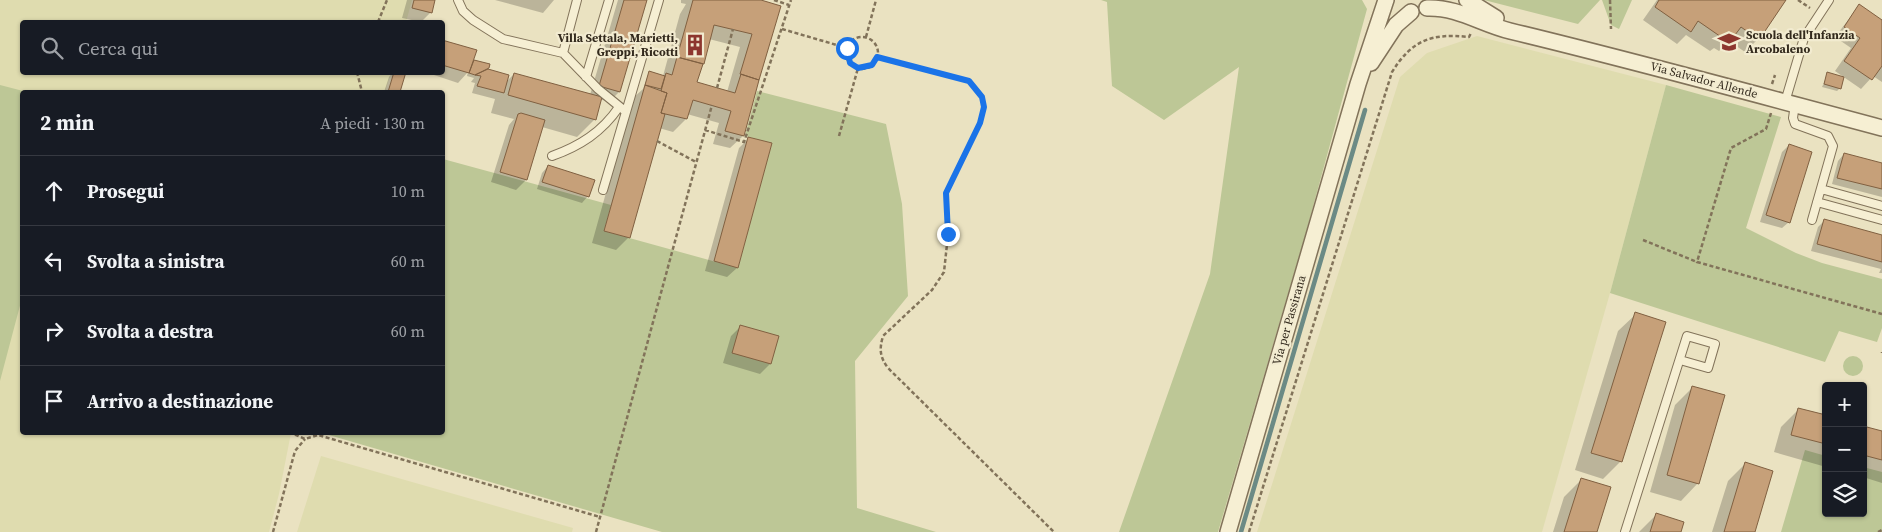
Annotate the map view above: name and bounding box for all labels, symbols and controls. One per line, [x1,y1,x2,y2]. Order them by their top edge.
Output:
search box [20,20,445,75]
place label: Scuola dell'Infanzia Arcobaleno [1746,27,1855,57]
school or university icon: Scuola dell'Infanzia Arcobaleno [1716,29,1742,55]
place label: Villa Settala, Marietti, Greppi, Ricotti [558,30,678,60]
building icon: Villa Settala, Marietti, Greppi, Ricotti [682,32,708,58]
icon: search [38,34,66,62]
text: Cerca qui [78,35,158,61]
route start [836,37,859,60]
street label: Via Salvador Allende [1649,58,1759,102]
text: 2 min [40,108,95,137]
text: A piedi · 130 m [320,112,425,134]
icon: ahead [40,177,68,205]
text: Prosegui [87,178,164,204]
text: 10 m [391,180,425,202]
route end [937,223,960,246]
icon: left [40,247,68,275]
text: Svolta a sinistra [87,248,225,274]
text: 60 m [391,250,425,272]
street label: Via per Passirana [1269,272,1310,367]
icon: right [40,317,68,345]
text: Svolta a destra [87,318,213,344]
text: 60 m [391,320,425,342]
map controls [1822,382,1867,517]
button: + [1822,382,1867,427]
icon: arrive [40,387,68,415]
text: Arrivo a destinazione [87,388,273,414]
button: − [1822,427,1867,472]
button: layers [1822,472,1867,517]

